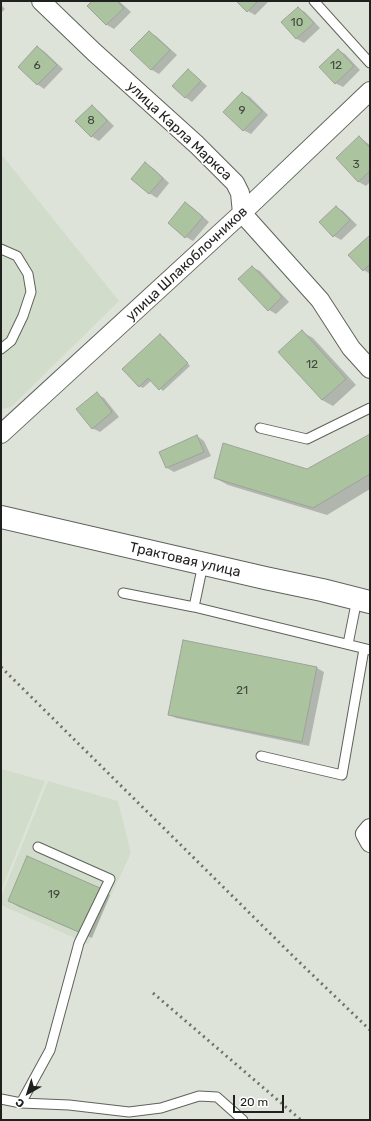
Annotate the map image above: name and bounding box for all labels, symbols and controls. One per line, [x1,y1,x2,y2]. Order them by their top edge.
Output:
house number: 10 [291,16,303,30]
house number: 6 [33,59,41,73]
house number: 12 [330,59,342,73]
street label: улица Карла Маркса [123,78,235,184]
house number: 9 [238,104,246,118]
house number: 8 [87,114,95,128]
house number: 3 [352,158,360,172]
street label: улица Шлакоблочников [123,203,251,325]
house number: 12 [306,358,318,372]
street label: Трактовая улица [128,539,242,581]
house number: 21 [236,684,248,698]
house number: 19 [48,888,60,902]
north arrow [8,1073,48,1113]
scale bar [235,1087,286,1113]
text: С [13,1095,27,1110]
text: 20 m [240,1095,268,1109]

